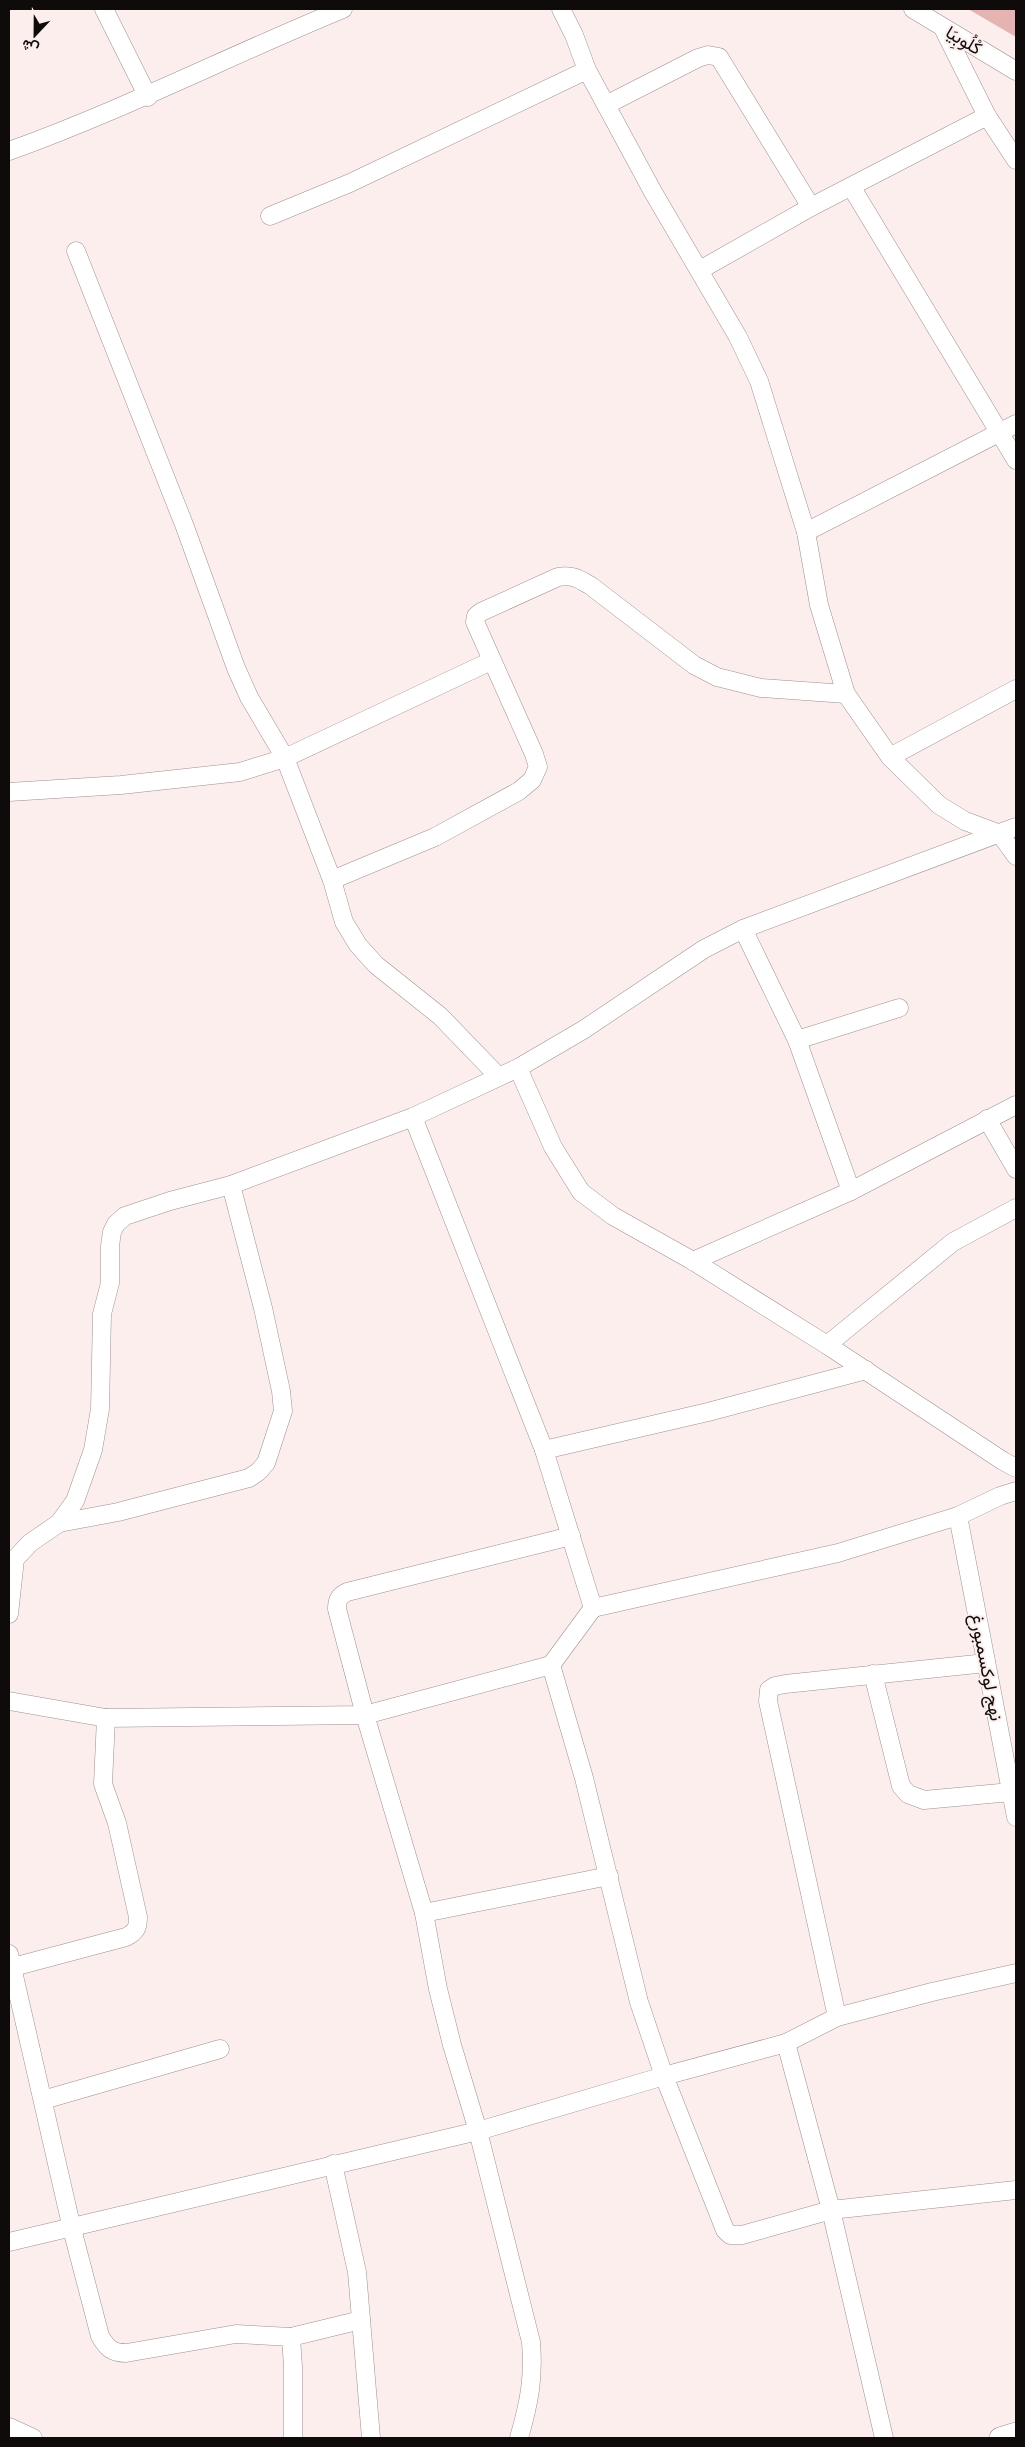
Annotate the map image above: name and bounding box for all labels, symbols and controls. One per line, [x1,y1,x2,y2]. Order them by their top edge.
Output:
north arrow [10,10,60,60]
street label: كْلُوبِيَا [940,20,986,62]
text: ش [19,35,41,58]
street label: نهج لوكسمبورغ [964,1611,1008,1723]

